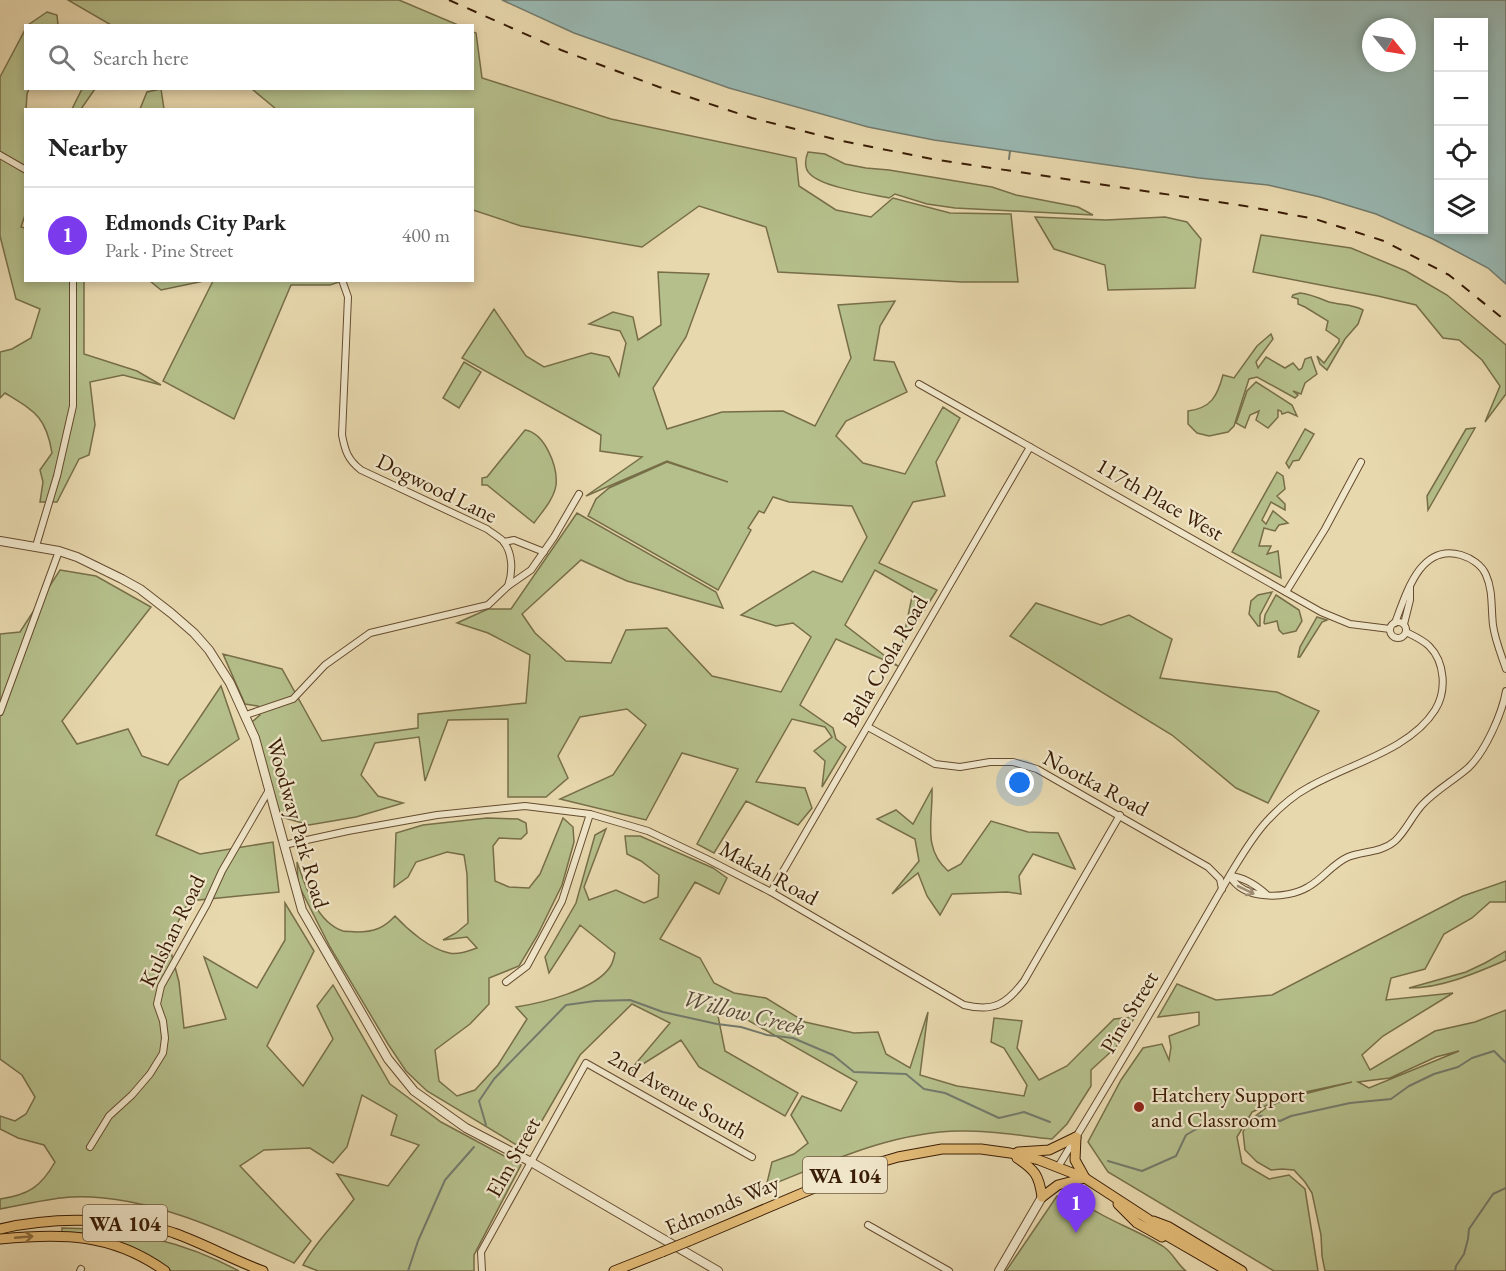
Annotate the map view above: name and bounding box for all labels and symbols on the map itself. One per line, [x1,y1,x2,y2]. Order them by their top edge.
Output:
north arrow [1362,18,1416,72]
street label: Dogwood Lane [372,446,502,530]
street label: 117th Place West [1091,451,1229,547]
street label: Bella Coola Road [836,589,935,732]
street label: Woodway Park Road [260,734,336,912]
street label: Nootka Road [1038,743,1155,823]
your location [1005,768,1034,797]
street label: Makah Road [714,834,824,913]
street label: Kulshan Road [132,869,212,992]
one-way arrow [1236,884,1254,896]
street label: Pine Street [1093,966,1165,1058]
water label: Willow Creek [680,982,808,1042]
street label: 2nd Avenue South [603,1042,753,1146]
place label: Hatchery Support and Classroom [1151,1080,1305,1134]
marker: Hatchery Support and Classroom [1132,1100,1146,1114]
street label: Elm Street [479,1112,547,1202]
road number: WA 104 [803,1157,887,1193]
street label: Edmonds Way [660,1168,784,1242]
pin: 1 [1056,1184,1096,1233]
road number: WA 104 [83,1205,167,1241]
one-way arrow [13,1231,33,1242]

